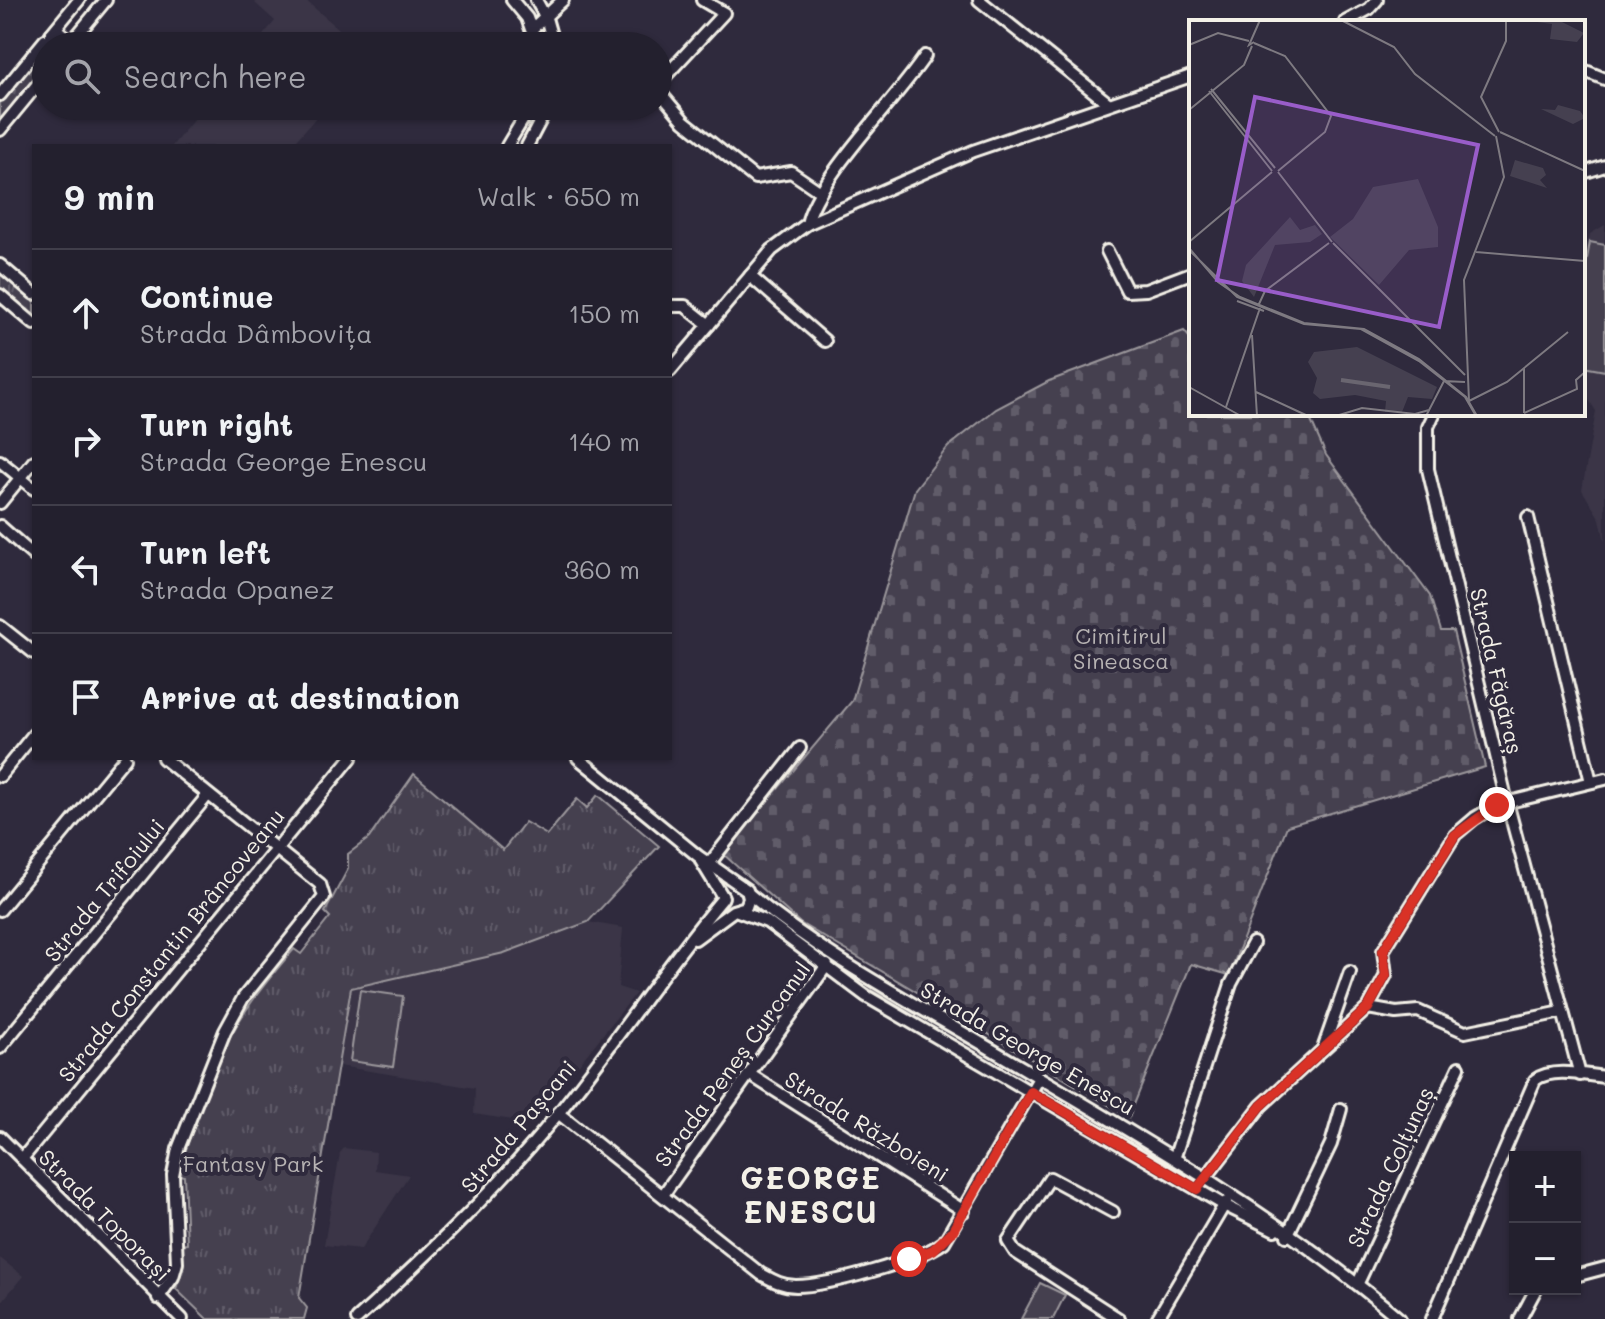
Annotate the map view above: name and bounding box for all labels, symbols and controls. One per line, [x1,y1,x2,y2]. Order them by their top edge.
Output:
inset map [1189,20,1585,416]
search box [32,32,672,120]
icon: search [60,54,104,98]
text: Search here [124,56,307,96]
text: 9 min [64,174,155,219]
text: Walk · 650 m [477,179,640,213]
text: Continue [140,276,273,316]
icon: ahead [64,291,108,335]
text: 150 m [568,296,640,330]
text: Strada Dâmbovița [140,316,372,350]
text: Turn right [140,404,293,444]
icon: right [64,419,108,463]
text: 140 m [568,424,640,458]
text: Strada George Enescu [140,444,427,478]
text: Turn left [140,532,271,572]
icon: left [64,547,108,591]
text: 360 m [564,552,640,586]
text: Strada Opanez [140,572,334,606]
street label: Strada Făgăraș [1464,585,1530,757]
park label: Cimitirul Sineasca [1073,621,1169,675]
icon: arrive [64,675,108,719]
text: Arrive at destination [140,677,460,717]
route end [1479,787,1515,823]
street label: Strada Constantin Brâncoveanu [51,802,291,1088]
street label: Strada Trifoiului [37,812,171,968]
street label: Strada Peneș Curcanul [648,955,816,1173]
street label: Strada George Enescu [916,975,1140,1121]
street label: Strada Pașcani [454,1054,582,1198]
street label: Strada Războieni [780,1064,954,1188]
street label: Strada Colțunaș [1340,1082,1440,1252]
street label: Strada Toporași [33,1143,177,1287]
park label: Fantasy Park [183,1149,323,1178]
map controls [1509,1151,1581,1295]
button: + [1509,1151,1581,1223]
district label: GEORGE ENESCU [740,1157,882,1231]
button: − [1509,1223,1581,1295]
route start [891,1241,927,1277]

